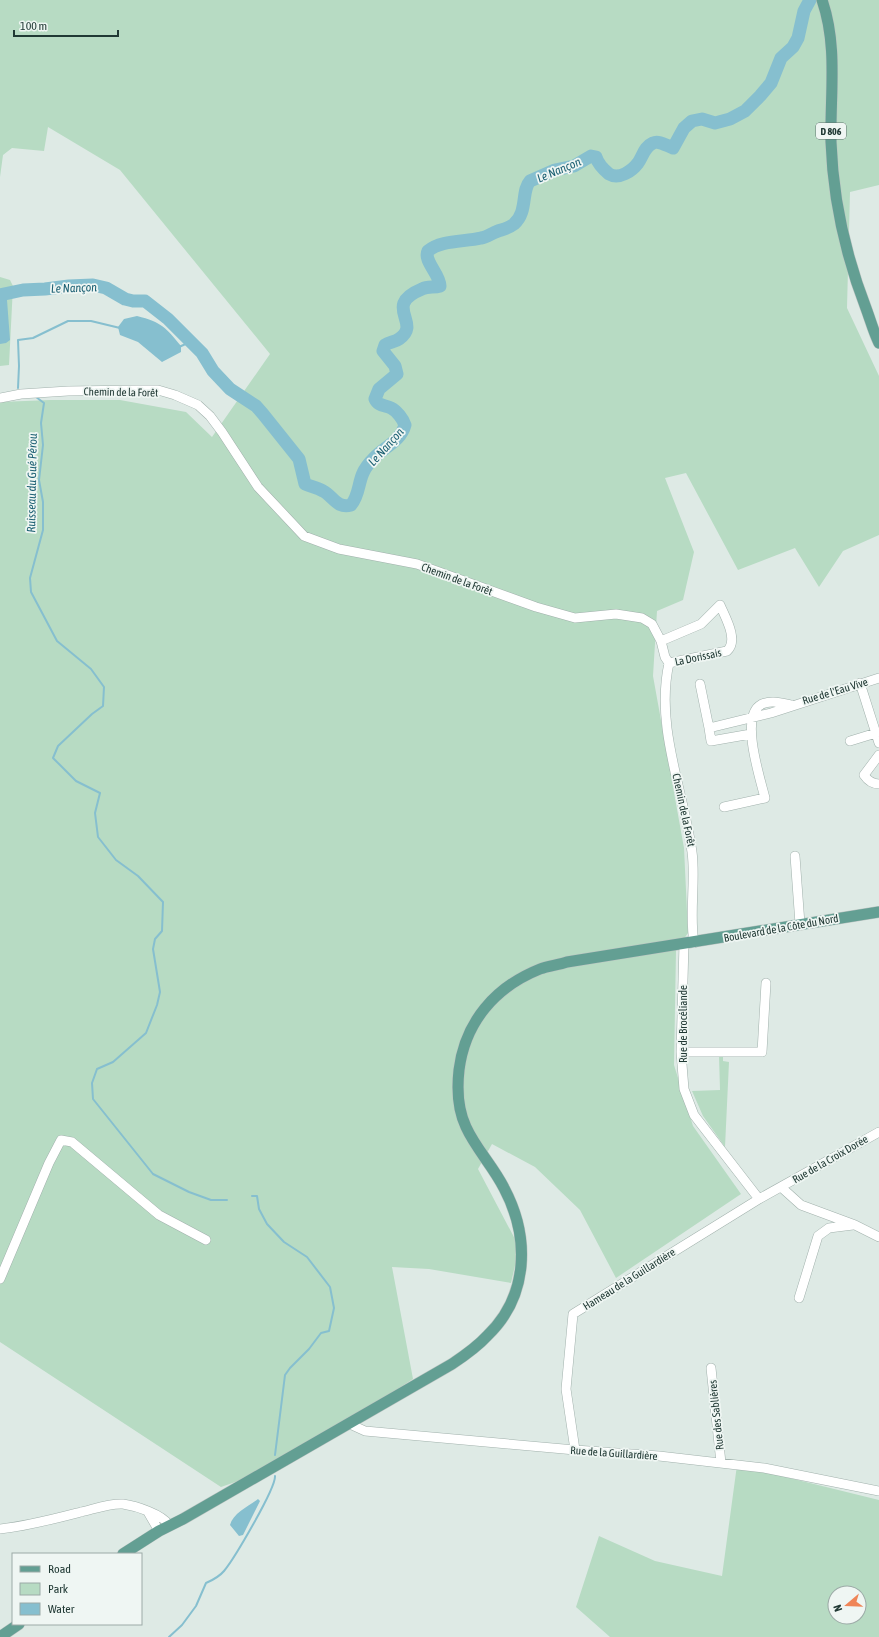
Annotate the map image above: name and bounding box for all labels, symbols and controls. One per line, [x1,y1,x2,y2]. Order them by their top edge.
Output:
scale bar [14,12,118,38]
text: 100 m [20,19,47,33]
road number: D 806 [816,123,846,139]
water label: Le Nançon [535,154,583,185]
water label: Le Nançon [51,280,97,296]
street label: Chemin de la Forêt [84,385,158,399]
water label: Le Nançon [365,425,407,469]
water label: Ruisseau du Gué Pérou [24,433,40,533]
street label: Chemin de la Forêt [420,561,494,597]
street label: La Dorissais [674,646,722,668]
street label: Rue de l'Eau Vive [801,675,869,707]
street label: Chemin de la Forêt [670,772,698,848]
street label: Boulevard de la Côte du Nord [723,912,839,944]
street label: Rue de Brocéliande [677,985,689,1063]
street label: Rue de la Croix Dorée [790,1133,870,1185]
street label: Hameau de la Guillardière [581,1246,677,1312]
street label: Rue des Sablières [706,1379,726,1451]
street label: Rue de la Guillardière [570,1444,658,1462]
legend [12,1553,142,1625]
text: Road [48,1562,71,1576]
text: Park [48,1582,69,1596]
north arrow [827,1585,867,1625]
text: Water [48,1602,75,1616]
text: N [831,1603,844,1613]

